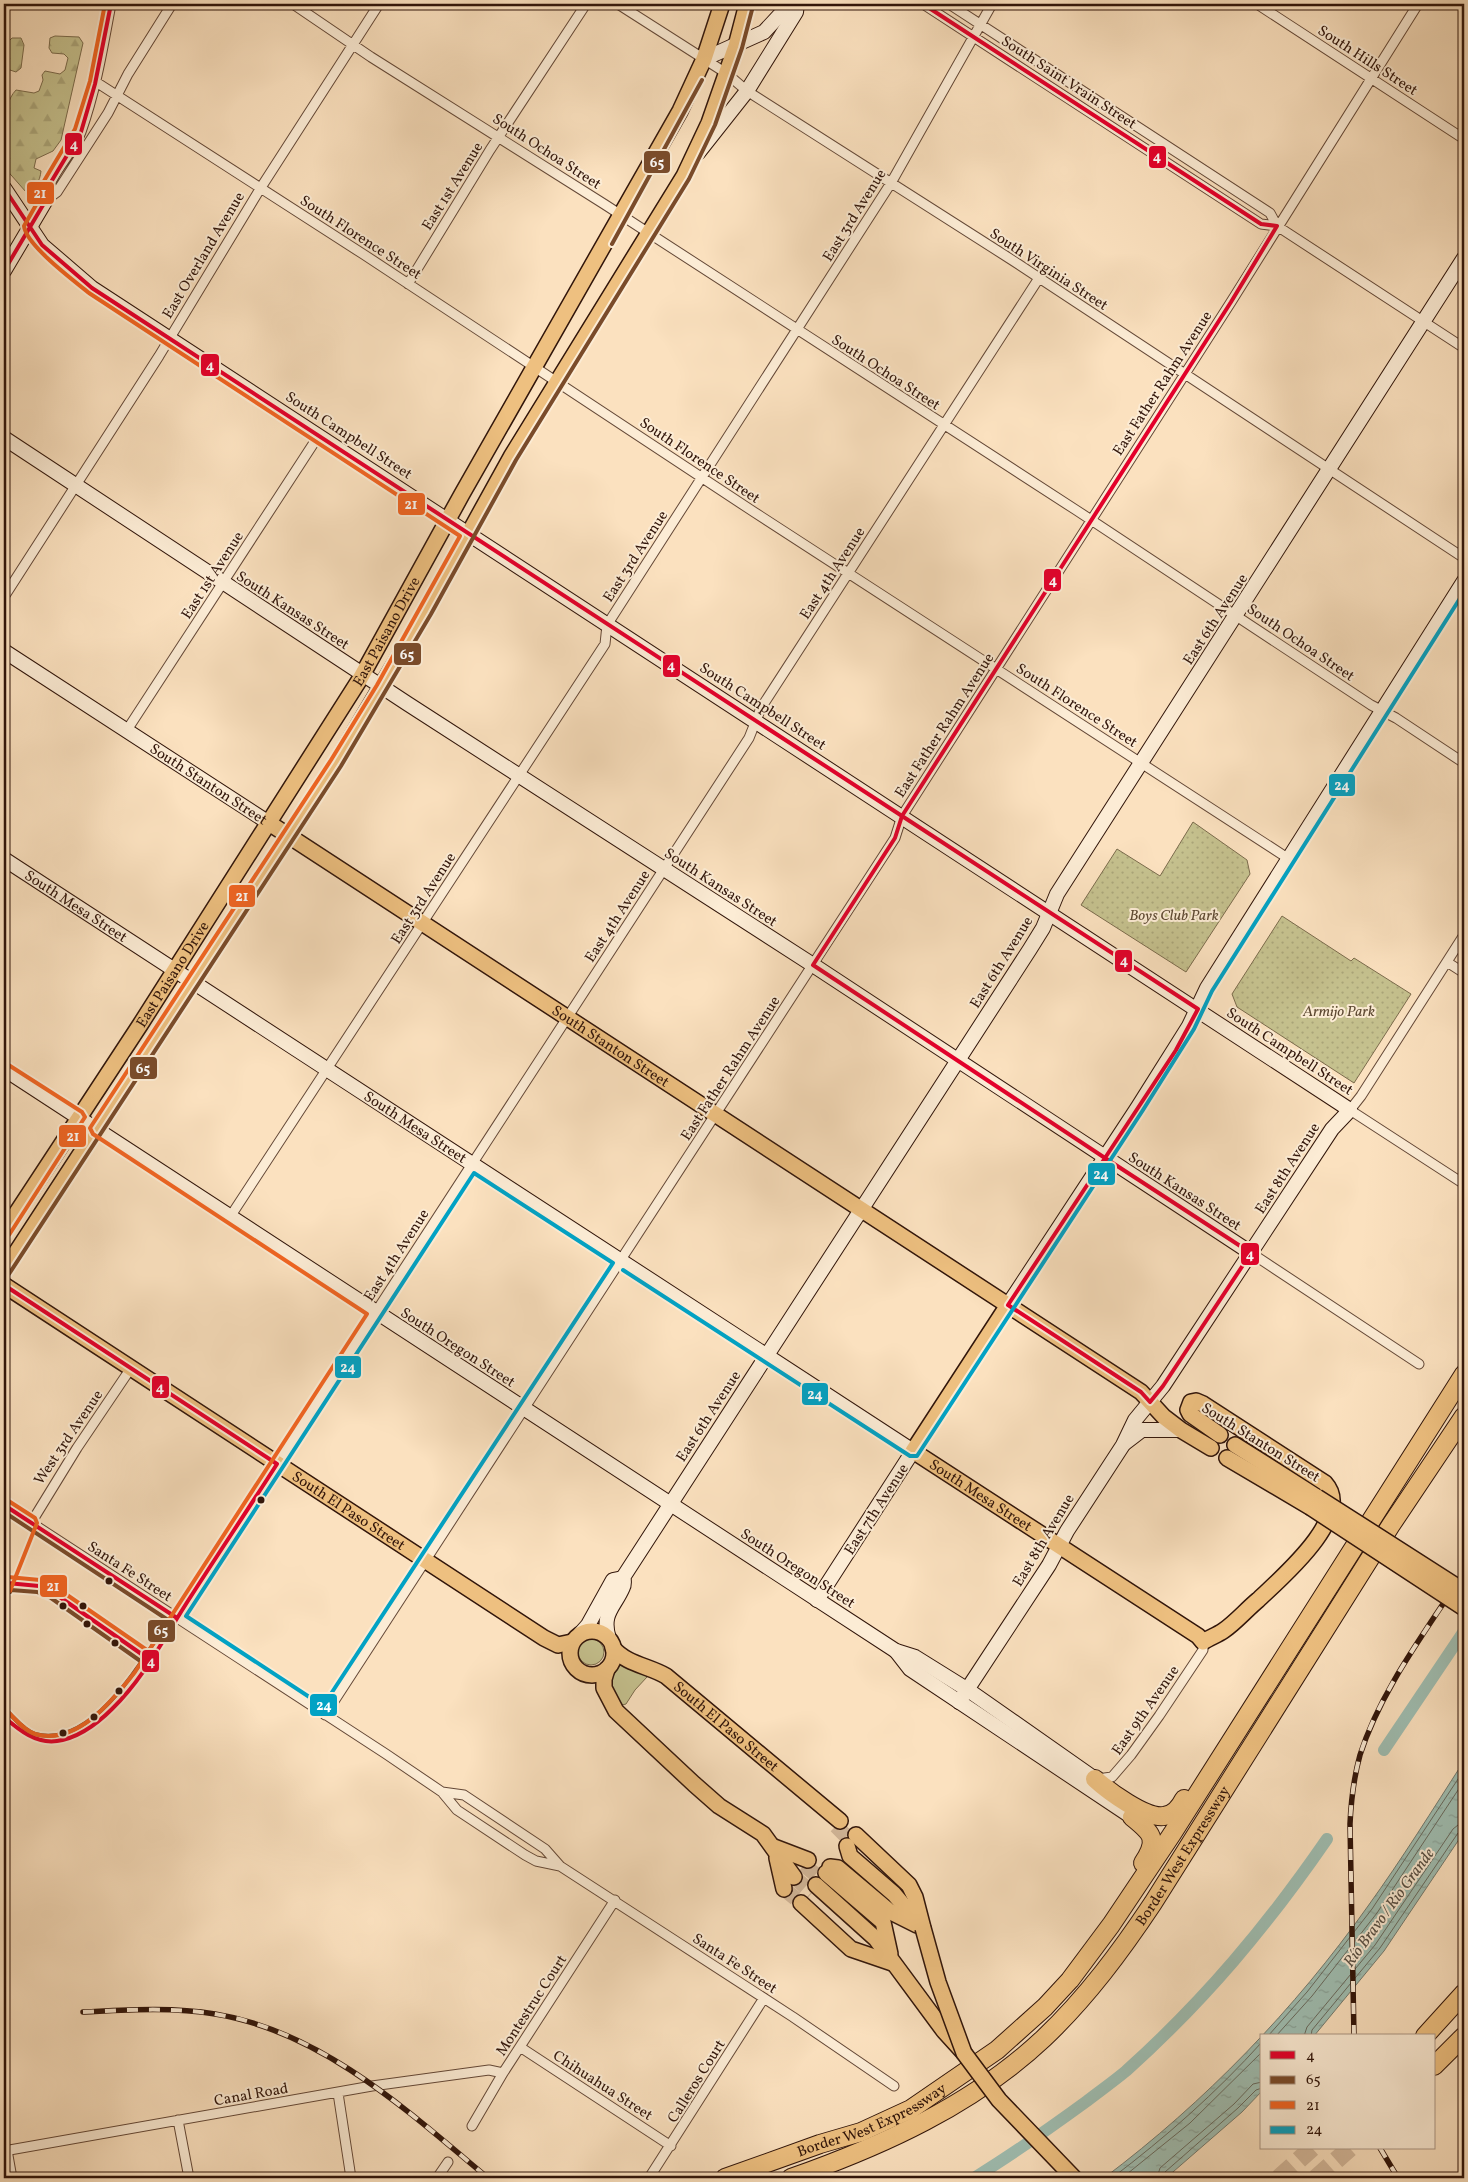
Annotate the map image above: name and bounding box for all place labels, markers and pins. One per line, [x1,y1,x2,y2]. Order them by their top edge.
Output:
unlabelled marker [256,1495,266,1505]
unlabelled marker [104,1576,114,1586]
unlabelled marker [58,1601,68,1611]
unlabelled marker [78,1601,88,1611]
unlabelled marker [82,1619,92,1629]
unlabelled marker [110,1638,120,1648]
unlabelled marker [114,1686,124,1696]
unlabelled marker [89,1712,99,1722]
unlabelled marker [58,1728,68,1738]

